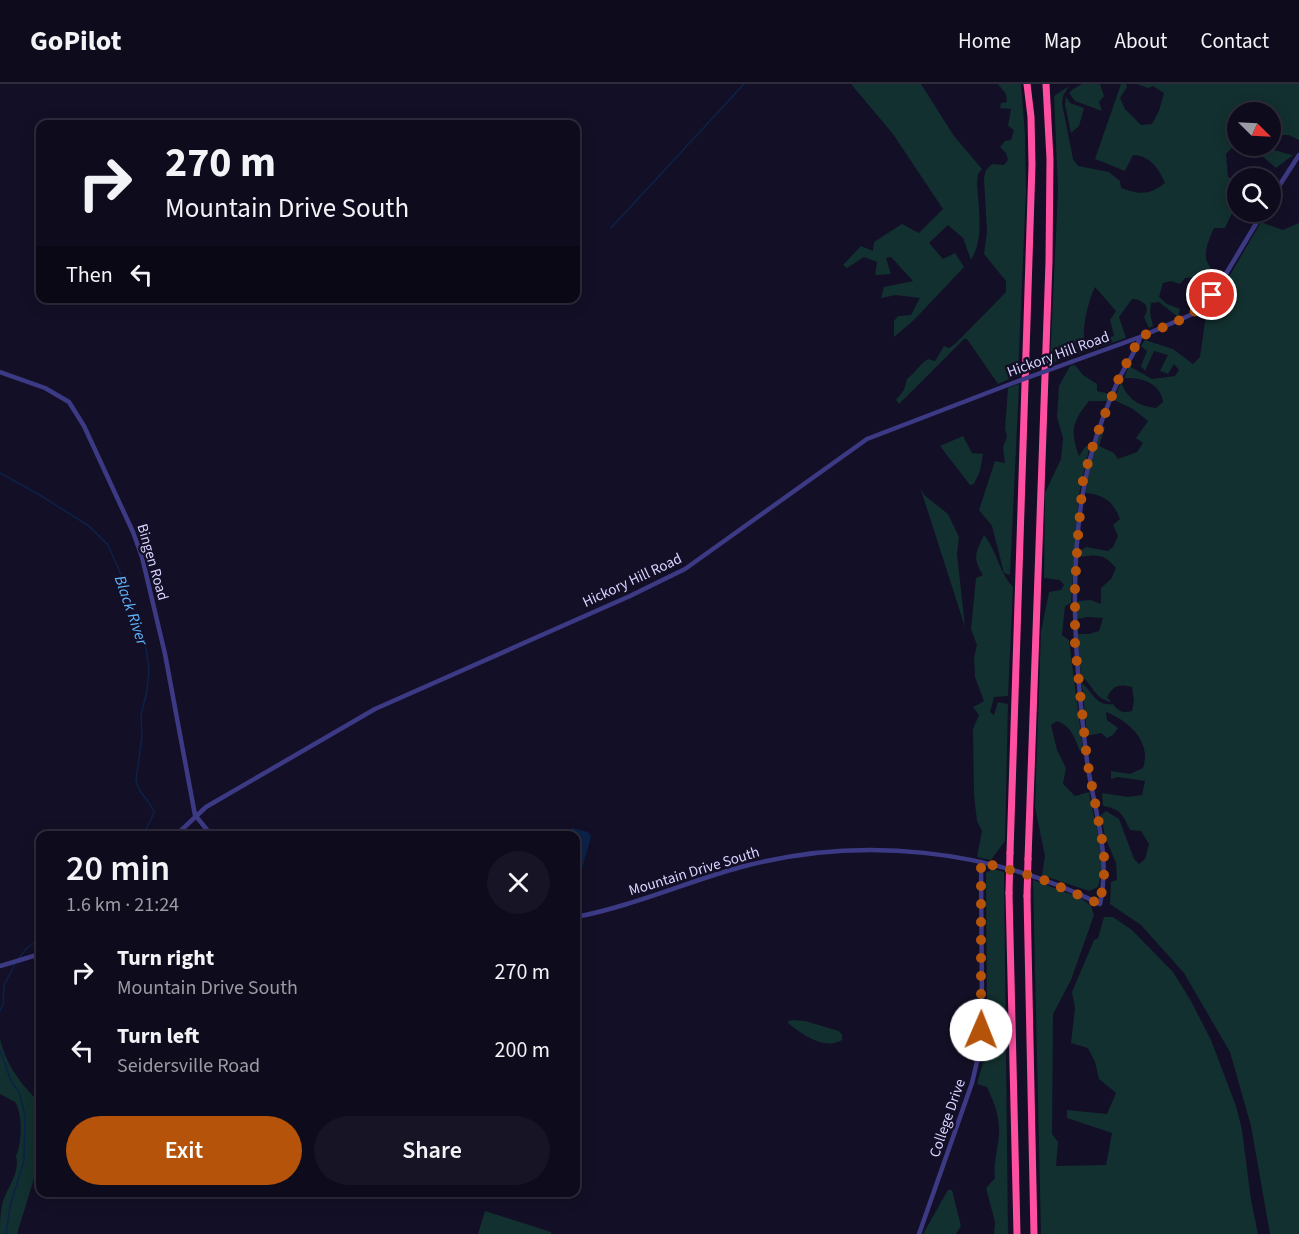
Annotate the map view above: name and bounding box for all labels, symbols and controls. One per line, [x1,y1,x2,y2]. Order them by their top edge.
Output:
text: GoPilot [30,21,121,61]
text: Home [958,26,1011,56]
text: Map [1044,26,1082,56]
text: About [1115,26,1167,56]
text: Contact [1200,26,1269,56]
north arrow [1227,102,1281,156]
map controls [1227,102,1281,222]
text: 270 m [165,133,276,193]
icon: right [66,144,144,222]
button: search [1227,168,1281,222]
text: Mountain Drive South [165,189,409,228]
icon: left [125,258,158,291]
text: Then [66,259,113,291]
pin [1186,269,1237,320]
icon: arrive [1195,278,1228,311]
street label: Hickory Hill Road [1004,326,1112,383]
street label: Bingen Road [132,521,173,603]
street label: Hickory Hill Road [579,548,685,613]
water label: Black River [109,573,154,650]
street label: Mountain Drive South [626,842,762,901]
text: 20 min [66,843,170,894]
button: close [487,851,550,914]
text: 1.6 km · 21:24 [66,891,179,919]
text: Turn right [117,942,214,974]
icon: right [66,956,99,989]
text: 270 m [495,956,550,988]
text: Mountain Drive South [117,974,298,1002]
position arrow [949,998,1013,1062]
text: Turn left [117,1020,199,1052]
icon: left [66,1034,99,1067]
text: 200 m [495,1034,550,1066]
text: Seidersville Road [117,1052,260,1080]
street label: College Drive [924,1076,971,1160]
button: Exit [66,1116,302,1185]
button: Share [314,1116,550,1185]

